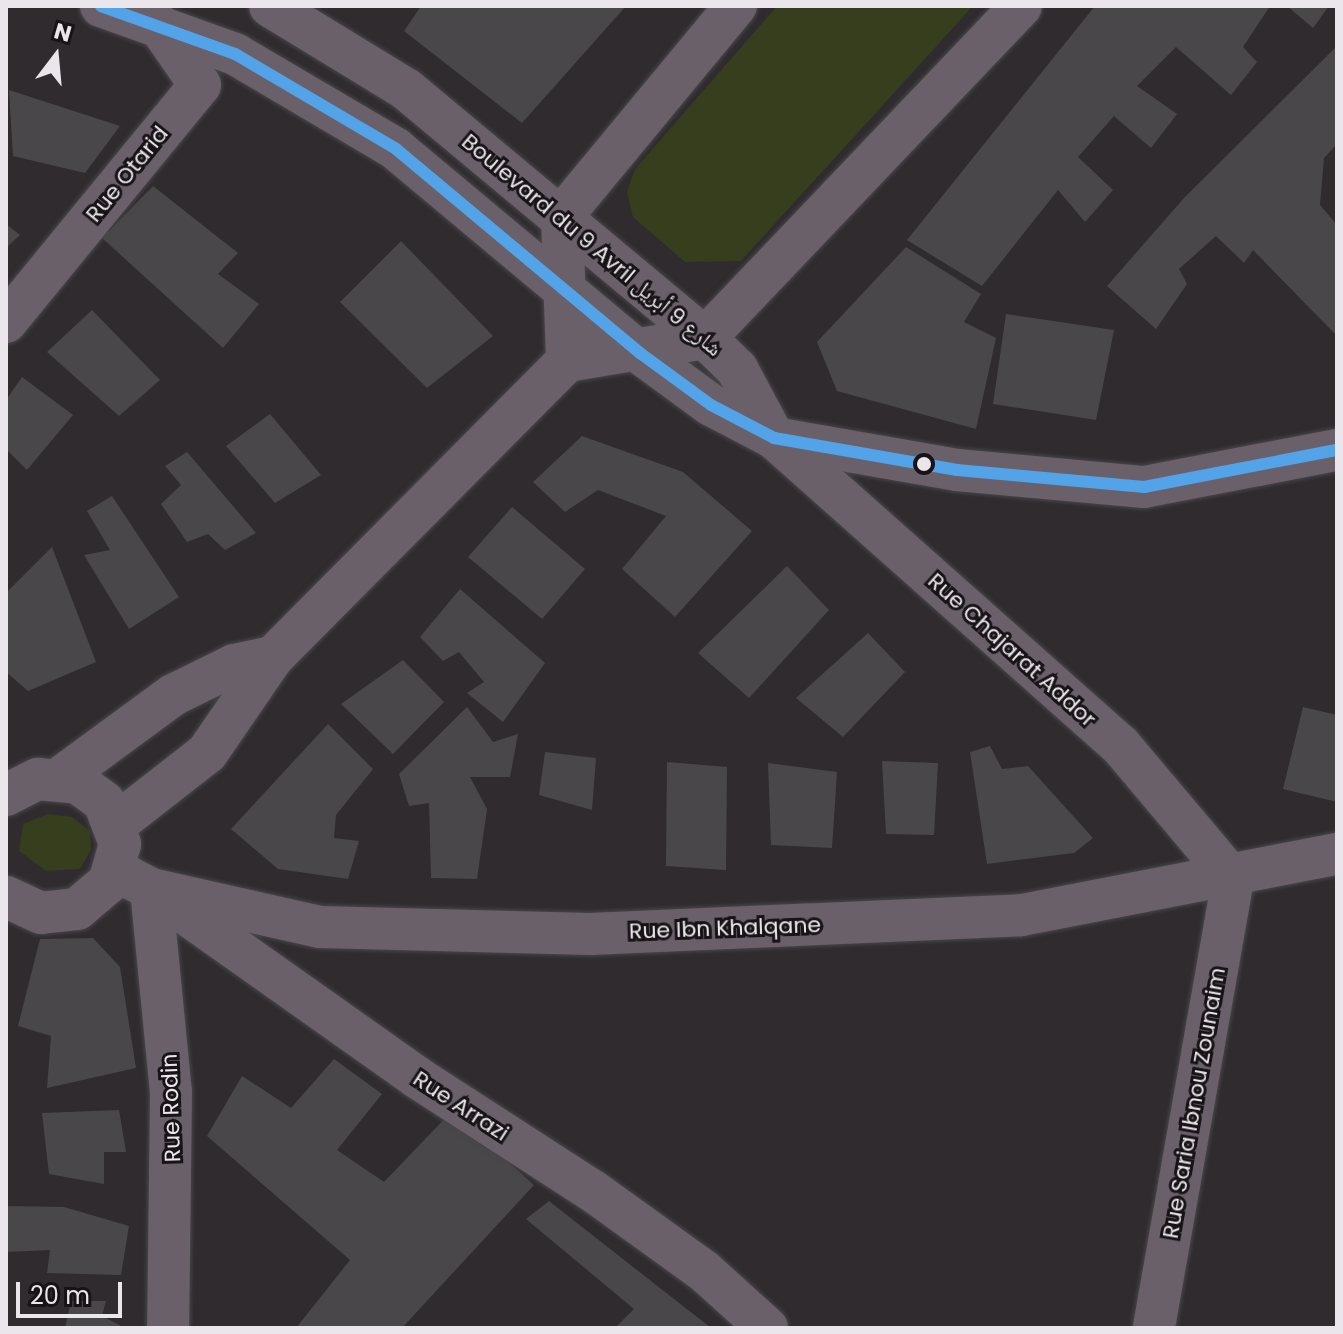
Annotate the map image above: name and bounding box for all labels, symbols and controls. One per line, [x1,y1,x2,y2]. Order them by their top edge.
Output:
text: N [51,15,75,50]
north arrow [16,16,96,96]
street label: Rue Otarid [80,121,174,227]
street label: Boulevard du 9 Avril شارع 9 أبريل [456,128,728,362]
unlabelled marker [916,456,932,472]
street label: Rue Chajarat Addor [923,568,1101,732]
street label: Rue Ibn Khalqane [628,911,822,945]
street label: Rue Saria Ibnou Zounaim [1157,965,1231,1241]
street label: Rue Rodin [156,1053,186,1163]
street label: Rue Arrazi [408,1065,514,1147]
scale bar [20,1266,126,1316]
text: 20 m [30,1279,90,1312]

